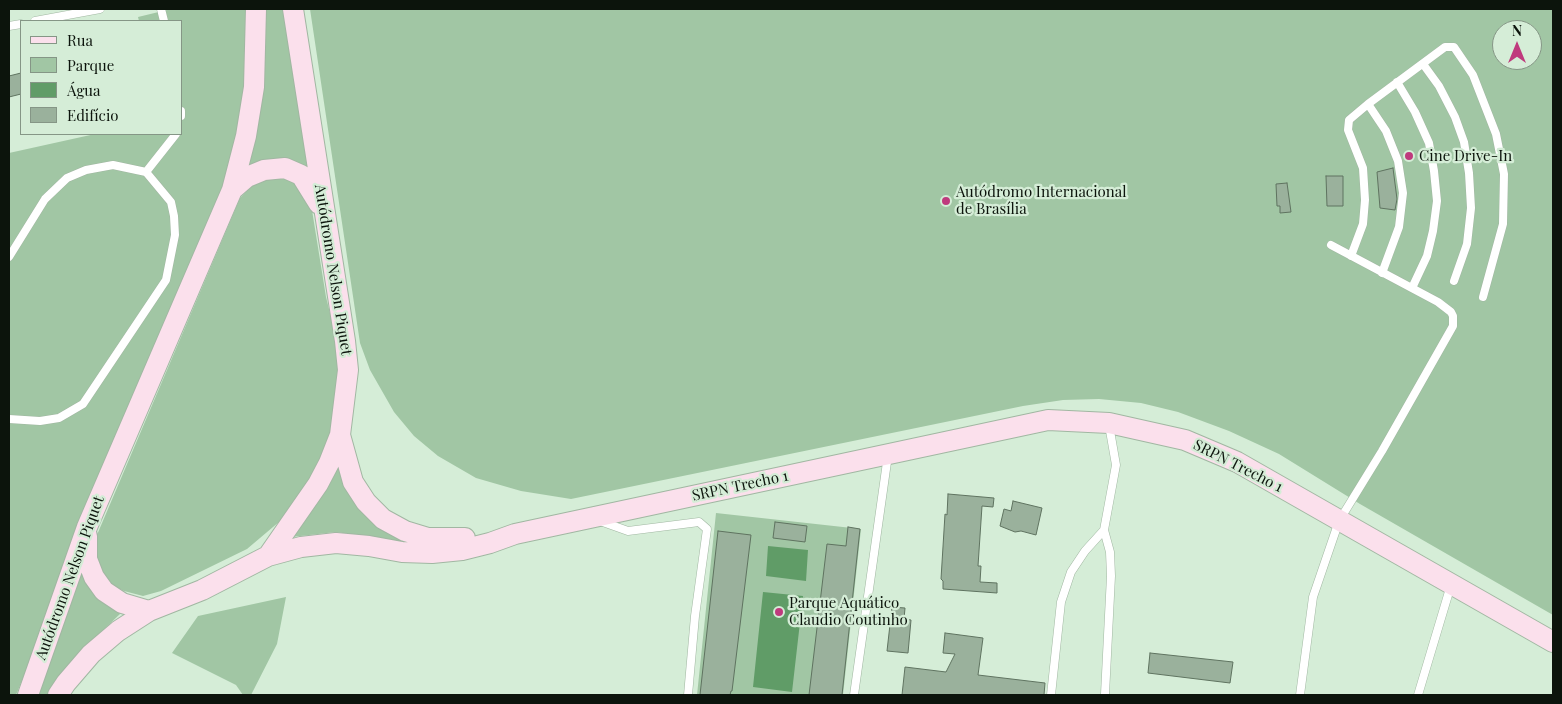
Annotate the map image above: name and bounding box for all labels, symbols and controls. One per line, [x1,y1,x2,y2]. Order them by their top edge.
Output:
legend [20,20,182,135]
north arrow [1492,20,1542,70]
text: N [1512,21,1522,40]
text: Rua [67,30,93,50]
text: Parque [67,55,114,75]
text: Água [67,80,101,100]
text: Edifício [67,105,119,125]
place label: Cine Drive-In [1419,147,1512,165]
marker: Cine Drive-In [1403,150,1415,162]
street label: Autódromo Nelson Piquet [311,183,355,357]
place label: Autódromo Internacional de Brasília [956,183,1126,218]
marker: Autódromo Internacional de Brasília [940,195,952,207]
street label: SRPN Trecho 1 [1190,436,1286,496]
street label: SRPN Trecho 1 [690,467,790,505]
street label: Autódromo Nelson Piquet [32,494,108,662]
place label: Parque Aquático Claudio Coutinho [789,594,908,629]
marker: Parque Aquático Claudio Coutinho [773,606,785,618]

